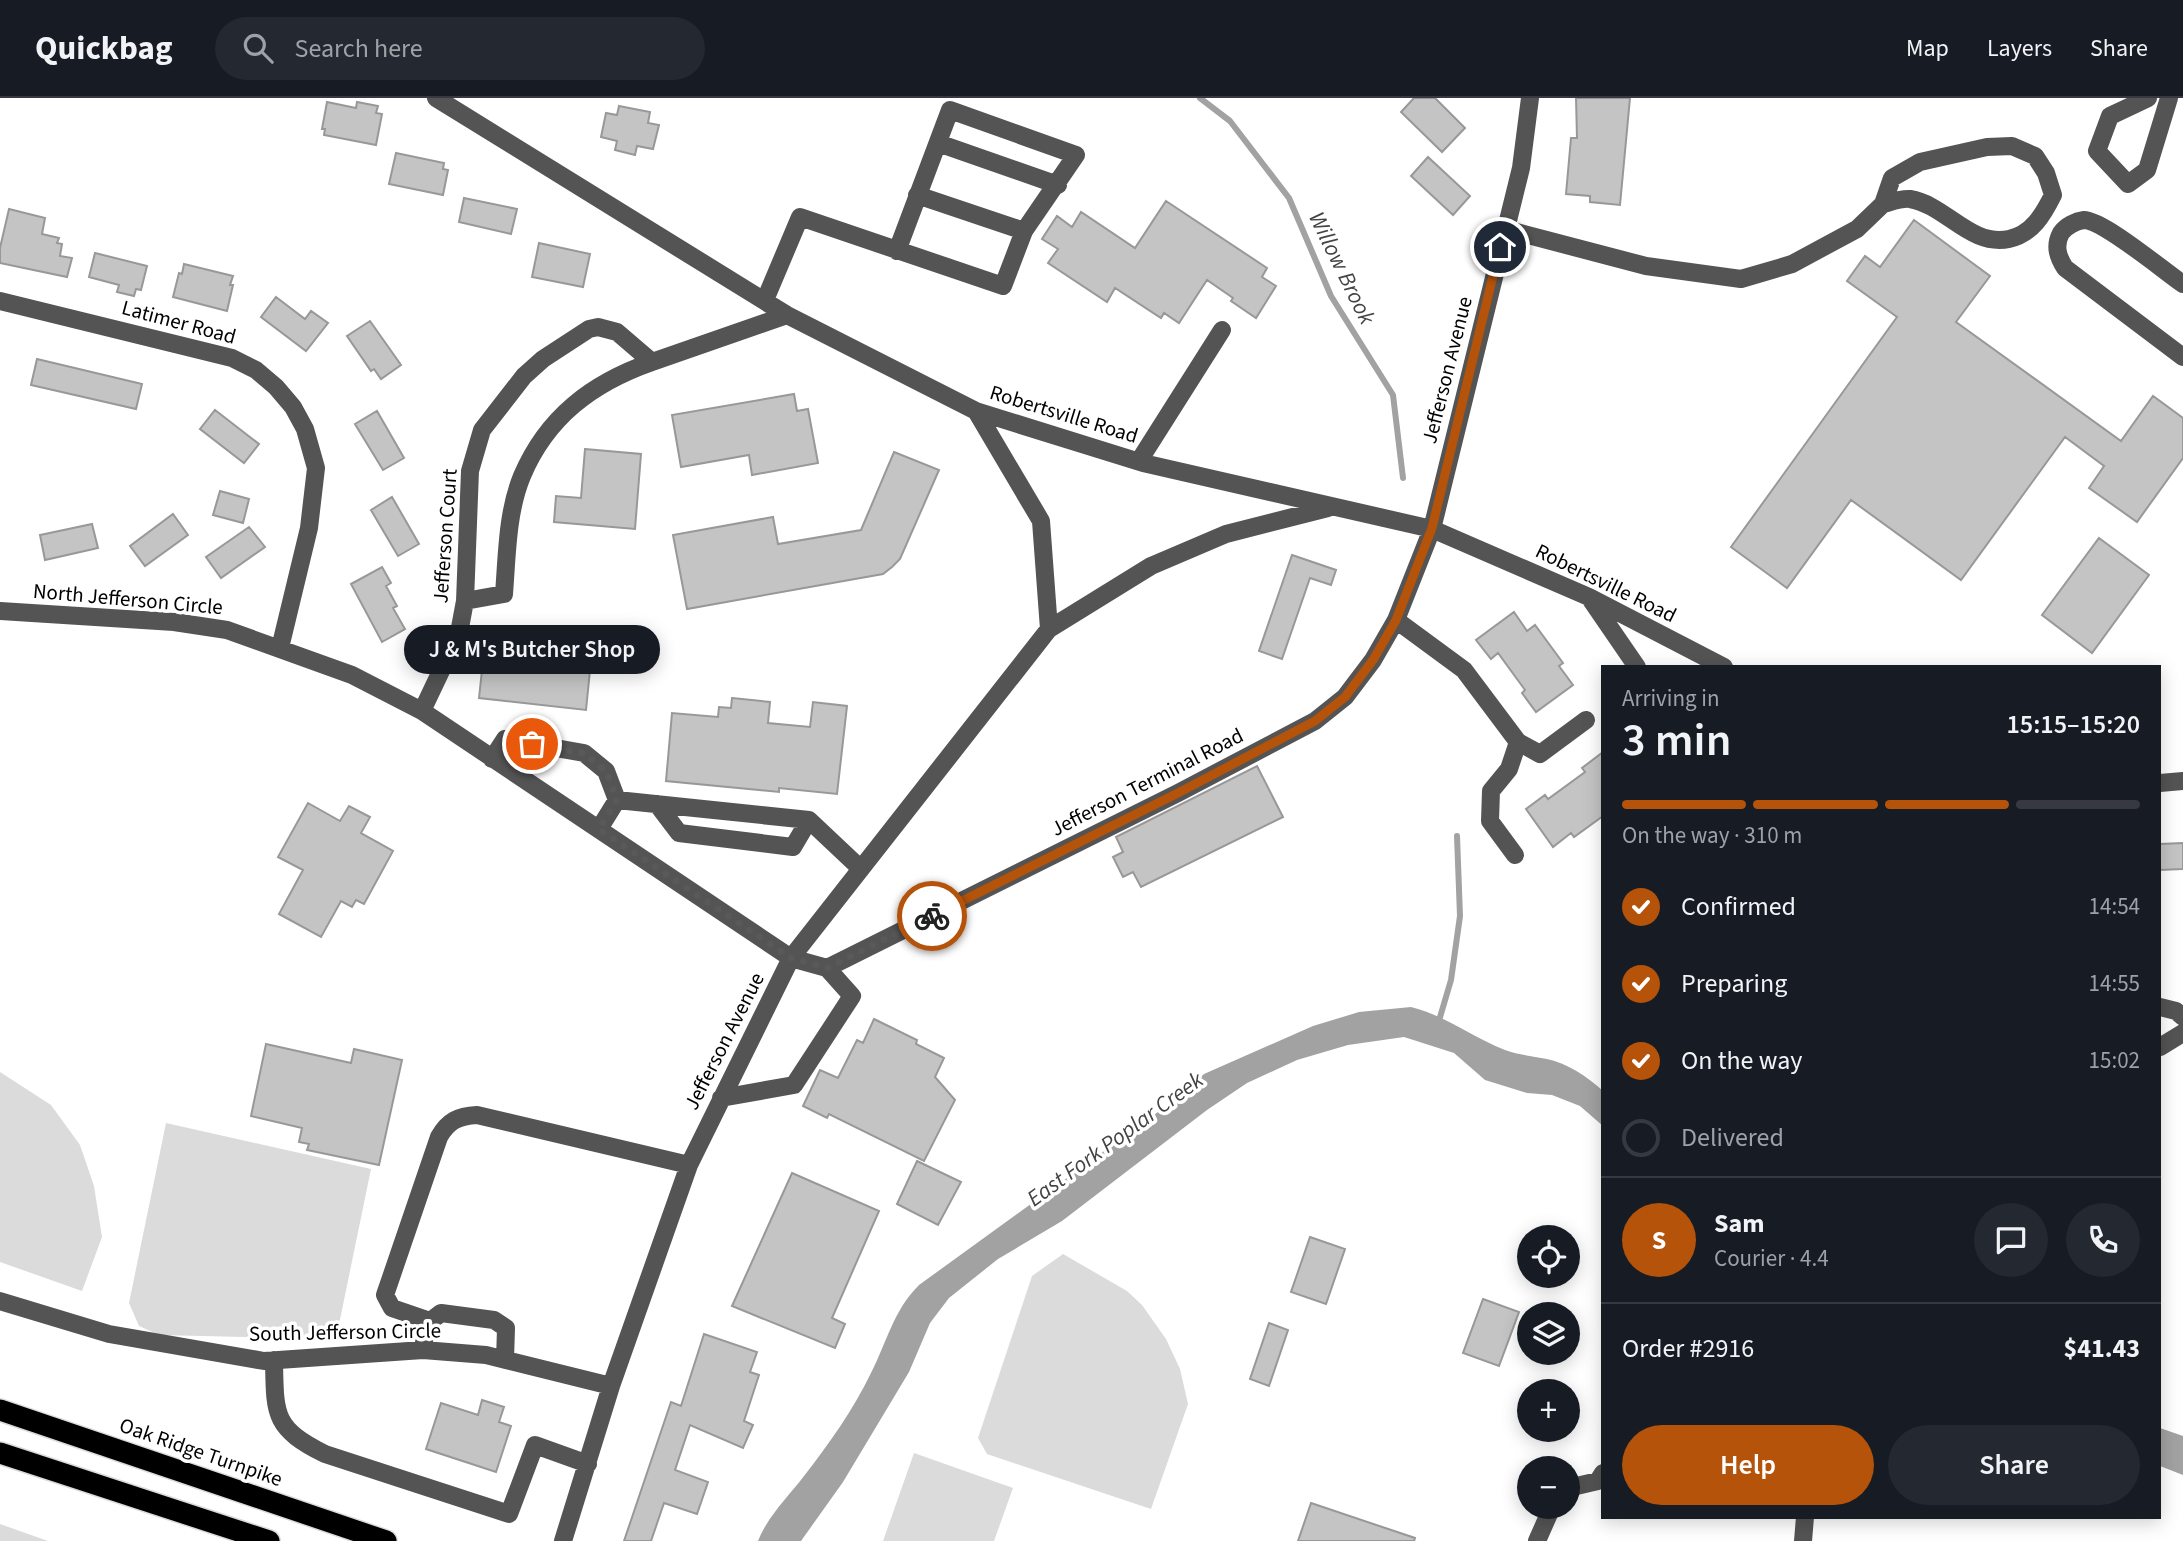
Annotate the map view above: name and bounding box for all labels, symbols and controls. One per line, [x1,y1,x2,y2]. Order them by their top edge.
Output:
search box [215,17,705,80]
text: Quickbag [35,25,173,72]
icon: search [239,29,277,67]
text: Search here [295,30,423,67]
text: Map [1906,31,1949,66]
text: Layers [1987,31,2052,66]
text: Share [2090,31,2148,66]
water label: Willow Brook [1300,206,1384,331]
pin [1470,217,1530,277]
icon: home [1481,228,1519,266]
street label: Latimer Road [119,292,239,352]
street label: Jefferson Avenue [1414,293,1480,447]
street label: Robertsville Road [986,377,1142,451]
street label: Jefferson Court [425,468,465,604]
street label: Robertsville Road [1530,536,1682,630]
street label: North Jefferson Circle [32,576,224,622]
callout: J & M's Butcher Shop [404,625,660,674]
text: J & M's Butcher Shop [429,633,635,666]
text: Arriving in [1622,682,1720,715]
text: 15:15–15:20 [2007,706,2140,743]
text: 3 min [1622,708,1731,773]
pin [502,714,562,774]
street label: Jefferson Terminal Road [1045,720,1249,844]
icon: bag [513,725,551,763]
text: On the way · 310 m [1622,819,1802,852]
courier [897,881,967,951]
icon: check [1622,888,1660,926]
text: Confirmed [1681,888,1796,925]
text: 14:54 [2089,890,2140,923]
icon: bike [913,897,951,935]
icon: check [1622,965,1660,1003]
text: Preparing [1681,965,1787,1002]
street label: Jefferson Avenue [676,967,772,1115]
text: 14:55 [2089,967,2140,1000]
icon: check [1622,1042,1660,1080]
text: On the way [1681,1042,1802,1079]
text: 15:02 [2089,1044,2140,1077]
water label: East Fork Poplar Creek [1020,1063,1211,1214]
text: Delivered [1681,1119,1784,1156]
button: chat [1974,1203,2048,1277]
button: phone [2066,1203,2140,1277]
text: Sam [1714,1205,1764,1242]
text: S [1652,1222,1666,1259]
map controls [1517,1225,1580,1519]
button: locate [1517,1225,1580,1288]
text: Courier · 4.4 [1714,1242,1829,1275]
button: layers [1517,1302,1580,1365]
street label: South Jefferson Circle [249,1315,441,1349]
text: Order #2916 [1622,1330,1754,1367]
text: $41.43 [2064,1330,2140,1367]
button: + [1517,1379,1580,1442]
street label: Oak Ridge Turnpike [115,1410,287,1494]
button: Help [1622,1425,1874,1505]
button: Share [1888,1425,2140,1505]
button: − [1517,1456,1580,1519]

